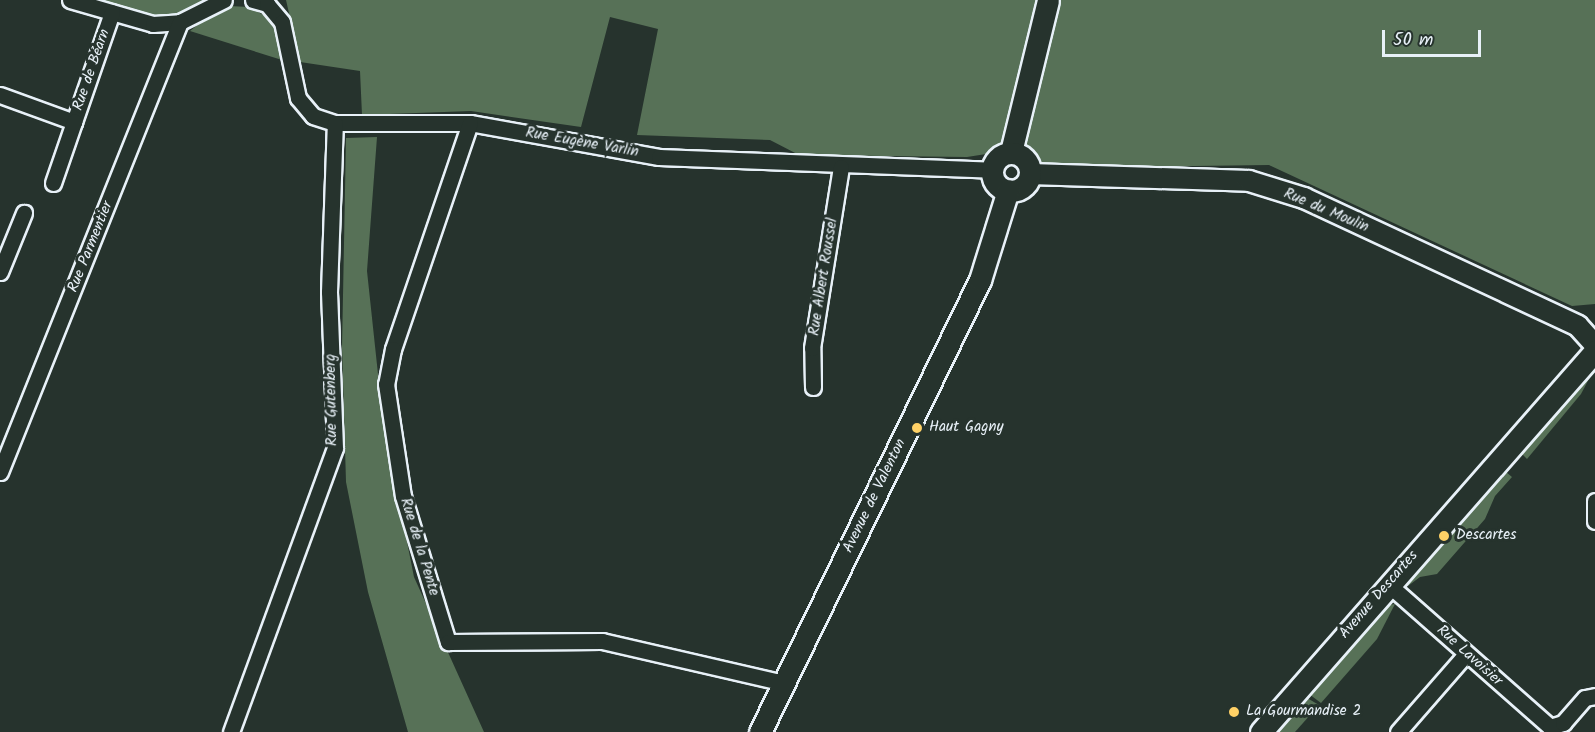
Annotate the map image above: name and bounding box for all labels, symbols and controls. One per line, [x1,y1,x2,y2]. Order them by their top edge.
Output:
scale bar [1385,18,1484,56]
text: 50 m [1393,26,1433,55]
street label: Rue de Béarn [70,27,114,113]
street label: Rue Eugène Varlin [524,124,640,162]
street label: Rue du Moulin [1281,185,1371,237]
street label: Rue Parmentier [65,199,117,295]
street label: Rue Albert Roussel [806,217,842,337]
street label: Rue Gutenberg [322,354,342,446]
place label: Haut Gagny [929,419,1003,437]
marker: Haut Gagny [910,421,924,435]
street label: Avenue de Valenton [840,436,910,556]
street label: Rue de la Pente [396,496,442,598]
place label: Descartes [1456,527,1516,545]
marker: Descartes [1437,529,1451,543]
street label: Avenue Descartes [1336,547,1422,643]
street label: Rue Lavoisier [1432,622,1506,690]
place label: La Gourmandise 2 [1246,703,1361,721]
marker: La Gourmandise 2 [1227,705,1241,719]

